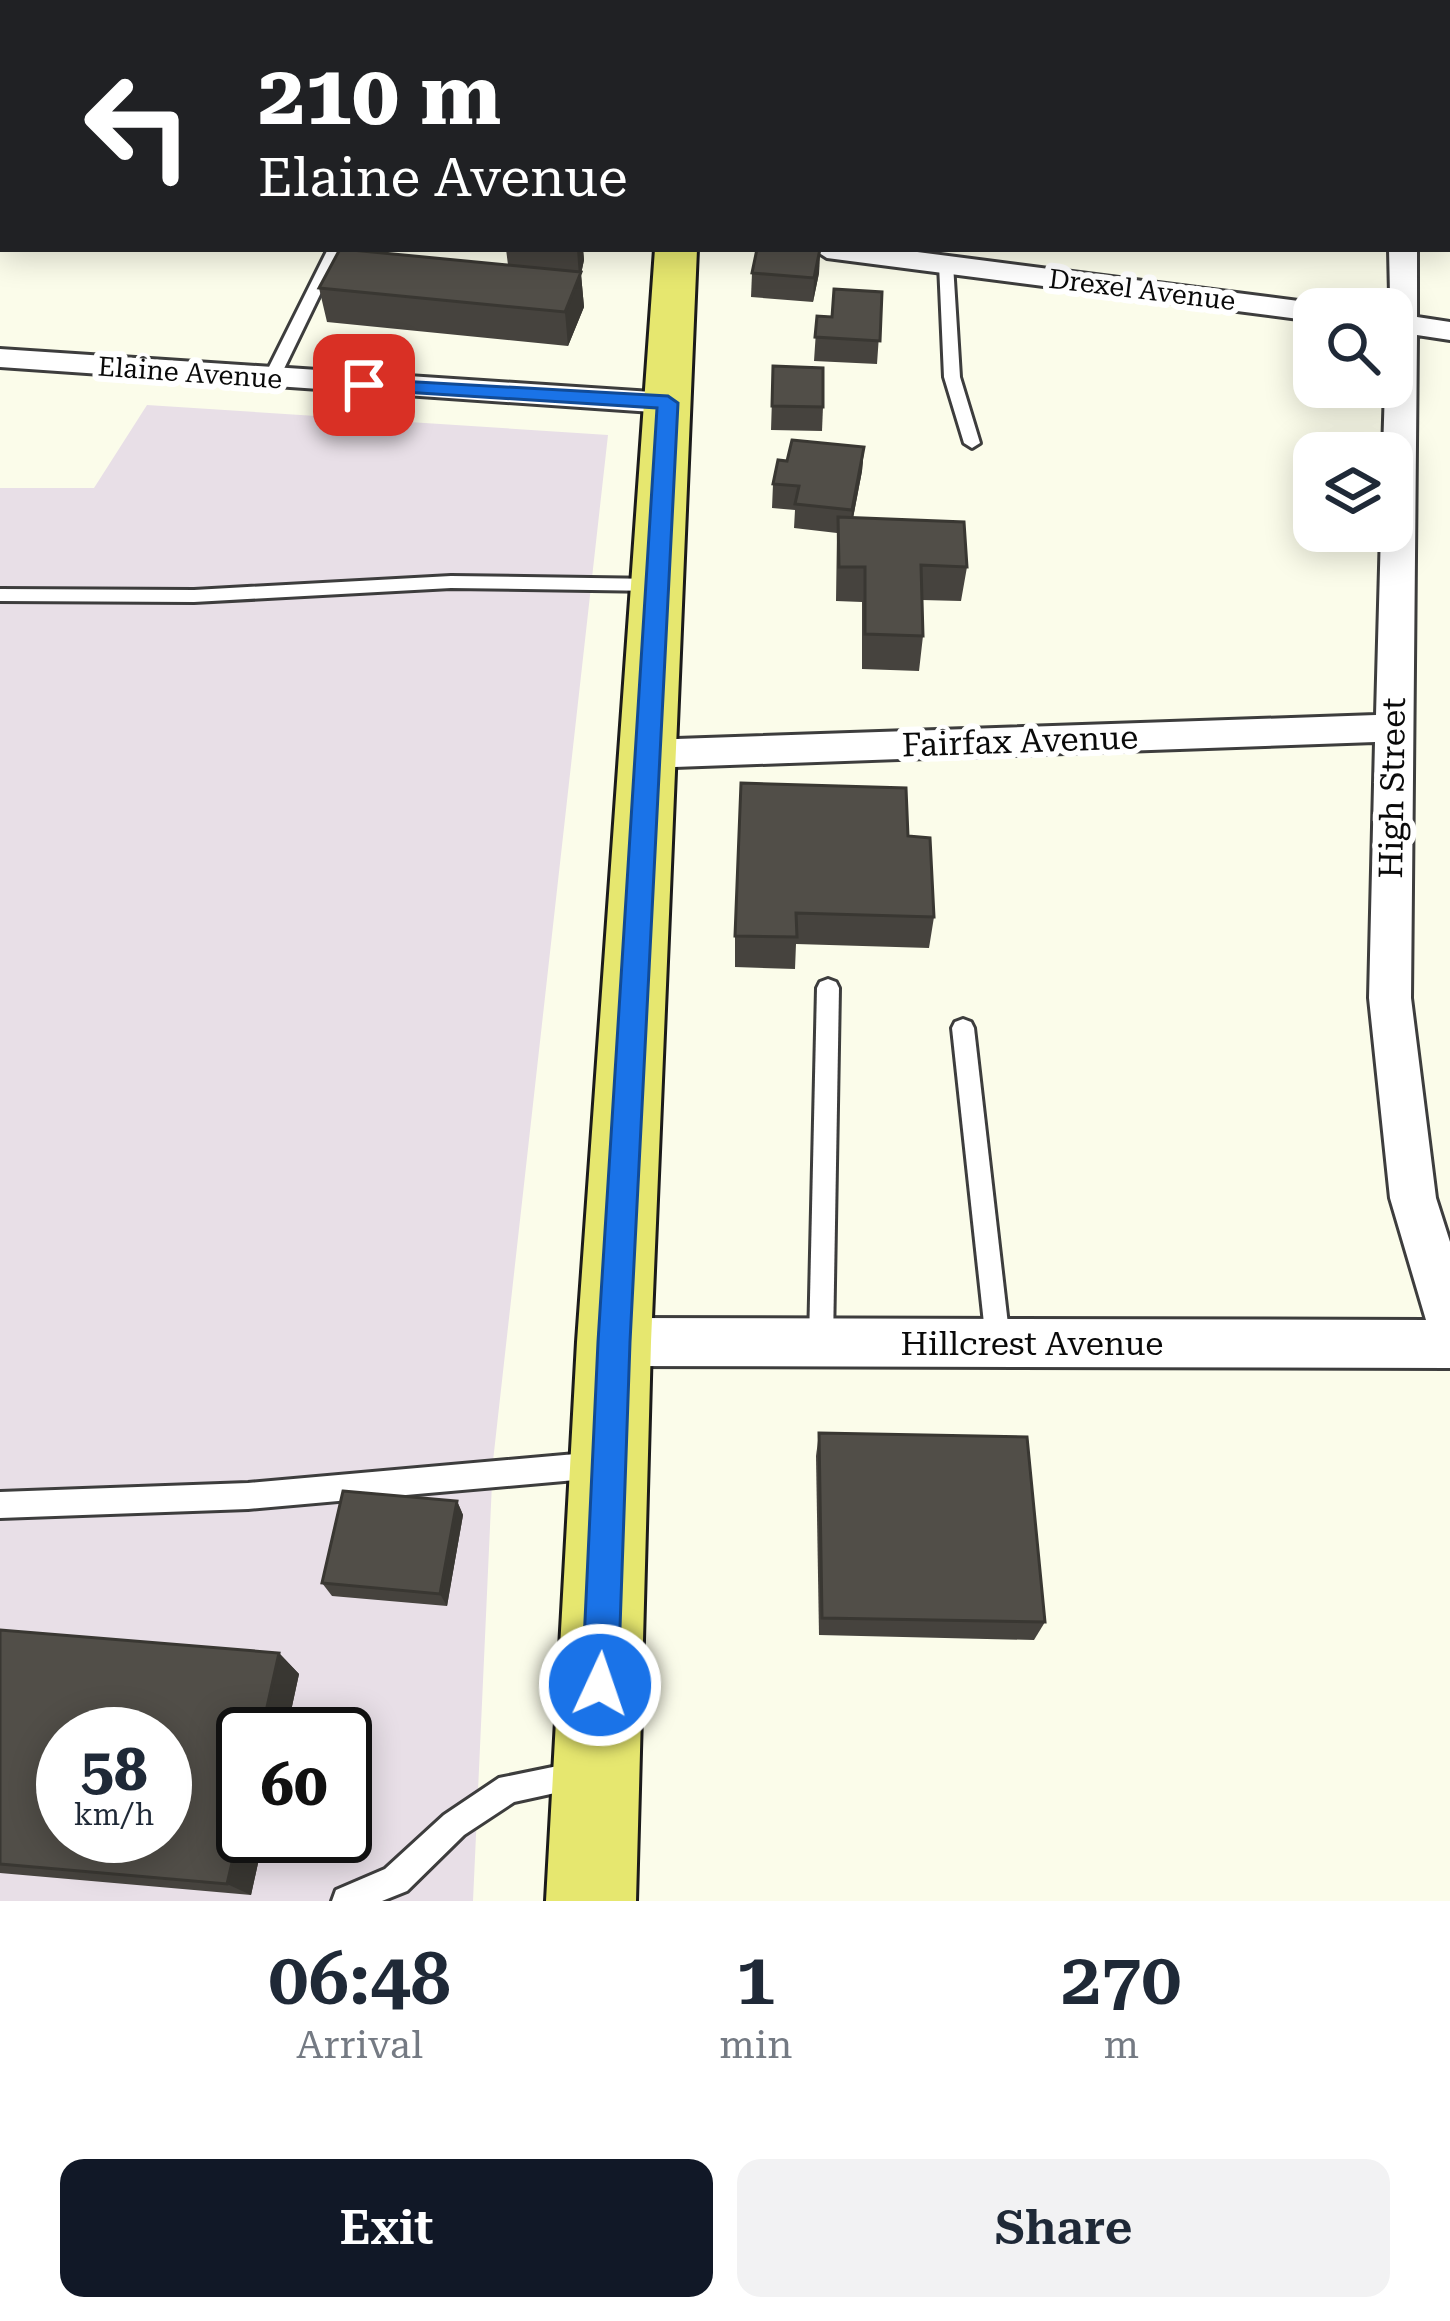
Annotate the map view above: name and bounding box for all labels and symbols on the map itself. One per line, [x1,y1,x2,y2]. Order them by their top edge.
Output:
street label: Drexel Avenue [1047,263,1237,317]
pin [313,334,415,436]
street label: Elaine Avenue [97,351,283,395]
street label: High Street [1371,697,1413,879]
street label: Fairfax Avenue [901,717,1139,765]
street label: Hillcrest Avenue [901,1324,1163,1363]
position arrow [537,1622,663,1748]
speed limit sign: 60 [216,1707,372,1863]

